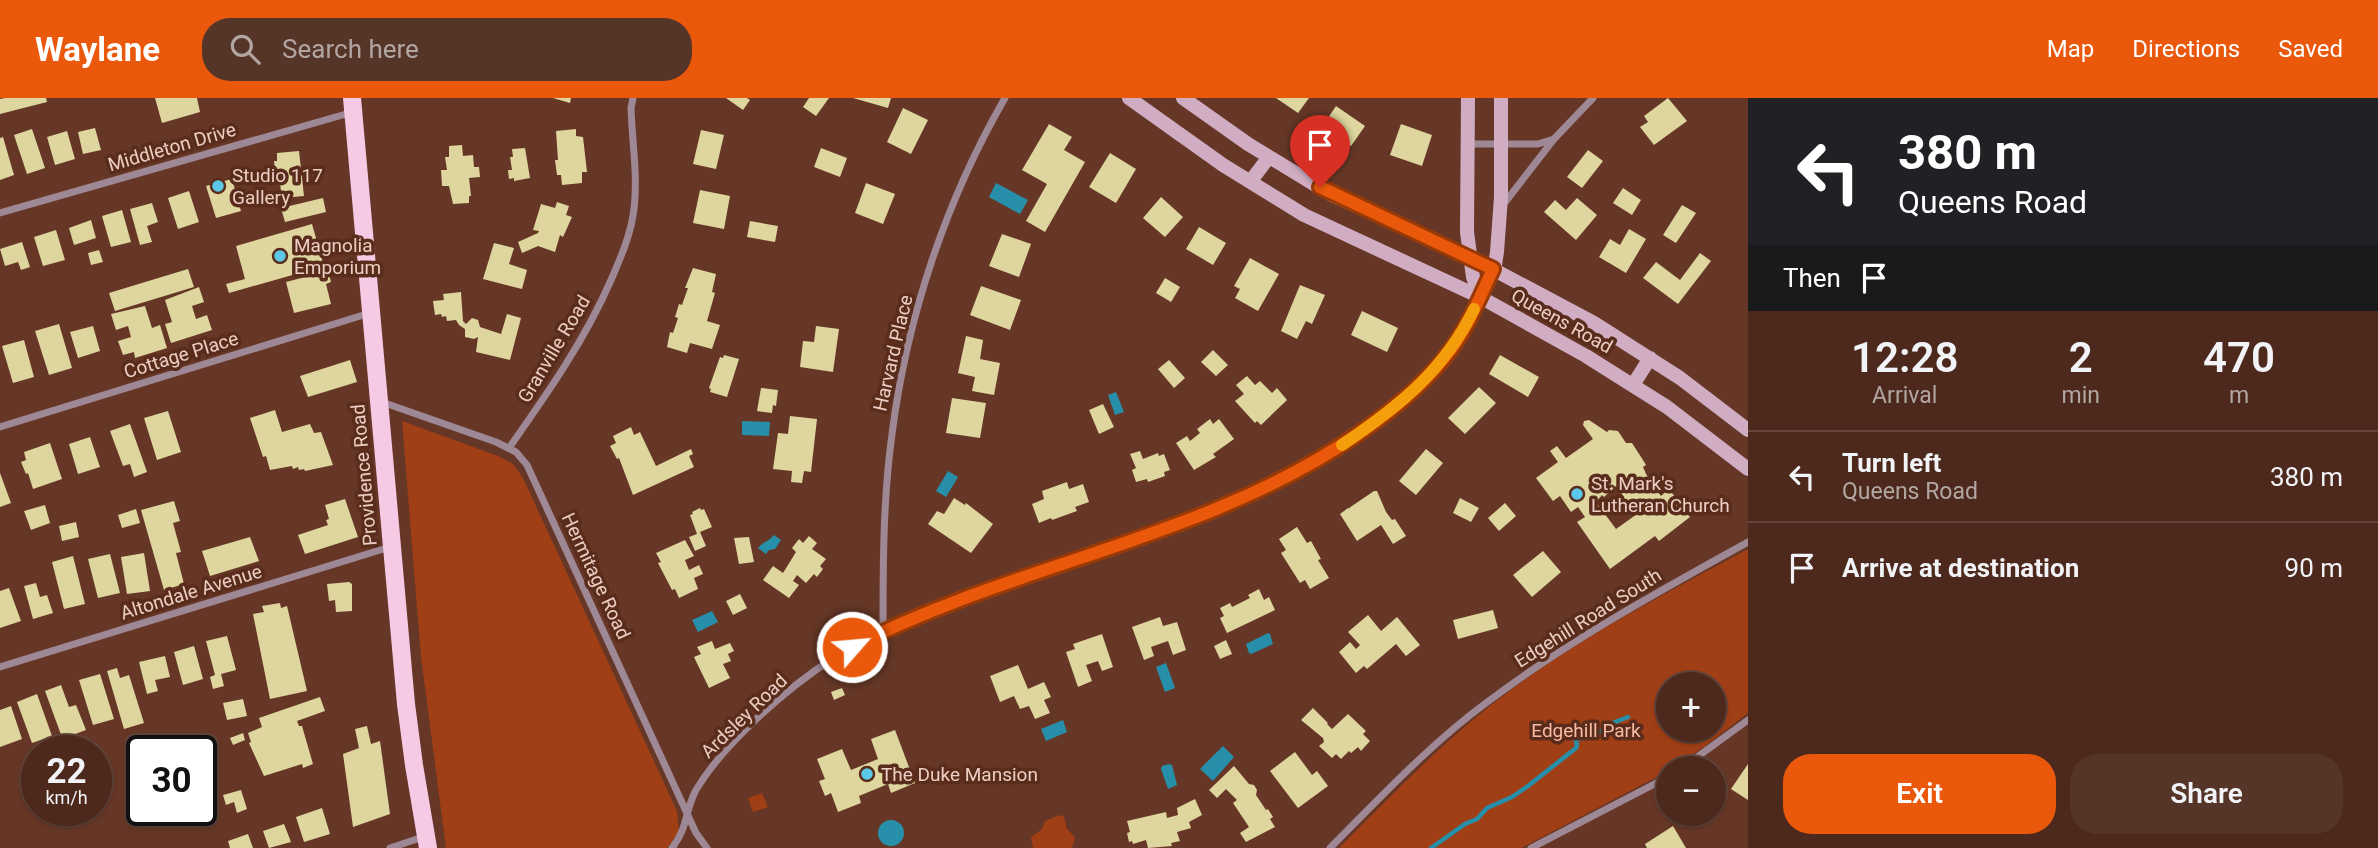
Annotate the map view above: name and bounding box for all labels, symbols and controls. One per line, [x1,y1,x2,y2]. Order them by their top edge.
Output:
search box [202,18,692,81]
text: Waylane [35,30,160,69]
icon: search [226,30,264,68]
text: Search here [282,34,419,64]
text: Map [2047,35,2094,63]
text: Directions [2132,35,2240,63]
text: Saved [2278,35,2343,63]
pin [1290,115,1350,187]
street label: Middleton Drive [105,118,239,176]
text: 380 m [1898,124,2037,181]
icon: arrive [1301,126,1339,164]
icon: left [1783,126,1874,217]
place label: Studio 117 Gallery [232,164,323,209]
marker: Studio 117 Gallery [210,178,226,194]
text: Queens Road [1898,183,2087,221]
place label: Magnolia Emporium [294,234,381,279]
marker: Magnolia Emporium [272,248,288,264]
icon: arrive [1855,259,1893,297]
text: Then [1783,263,1841,293]
street label: Queens Road [1507,284,1617,358]
street label: Granville Road [513,291,595,407]
street label: Harvard Place [868,293,918,413]
street label: Cottage Place [121,327,241,383]
text: 12:28 [1851,333,1958,382]
text: 2 [2069,333,2093,382]
text: 470 [2203,333,2275,382]
text: Arrival [1872,382,1937,409]
text: min [2061,382,2100,409]
text: m [2229,382,2249,409]
street label: Providence Road [346,403,382,547]
text: Turn left [1842,448,1941,478]
icon: left [1783,458,1821,496]
text: 380 m [2270,462,2343,492]
place label: St. Mark's Lutheran Church [1591,472,1730,517]
text: Queens Road [1842,478,1978,505]
marker: St. Mark's Lutheran Church [1569,486,1585,502]
street label: Hermitage Road [557,509,635,643]
icon: arrive [1783,549,1821,587]
text: Arrive at destination [1842,553,2079,583]
text: 90 m [2285,553,2343,583]
street label: Altondale Avenue [117,560,265,624]
street label: Edgehill Road South [1510,564,1666,672]
position arrow [815,610,889,684]
street label: Ardsley Road [696,669,792,763]
map controls [1656,672,1726,826]
button: + [1656,672,1726,742]
park label: Edgehill Park [1531,719,1641,742]
speed limit sign: 30 [126,735,217,826]
text: 22 [46,751,87,792]
button: Exit [1783,754,2056,834]
button: Share [2070,754,2343,834]
button: − [1656,756,1726,826]
place label: The Duke Mansion [881,763,1038,786]
marker: The Duke Mansion [859,766,875,782]
text: km/h [45,787,88,808]

